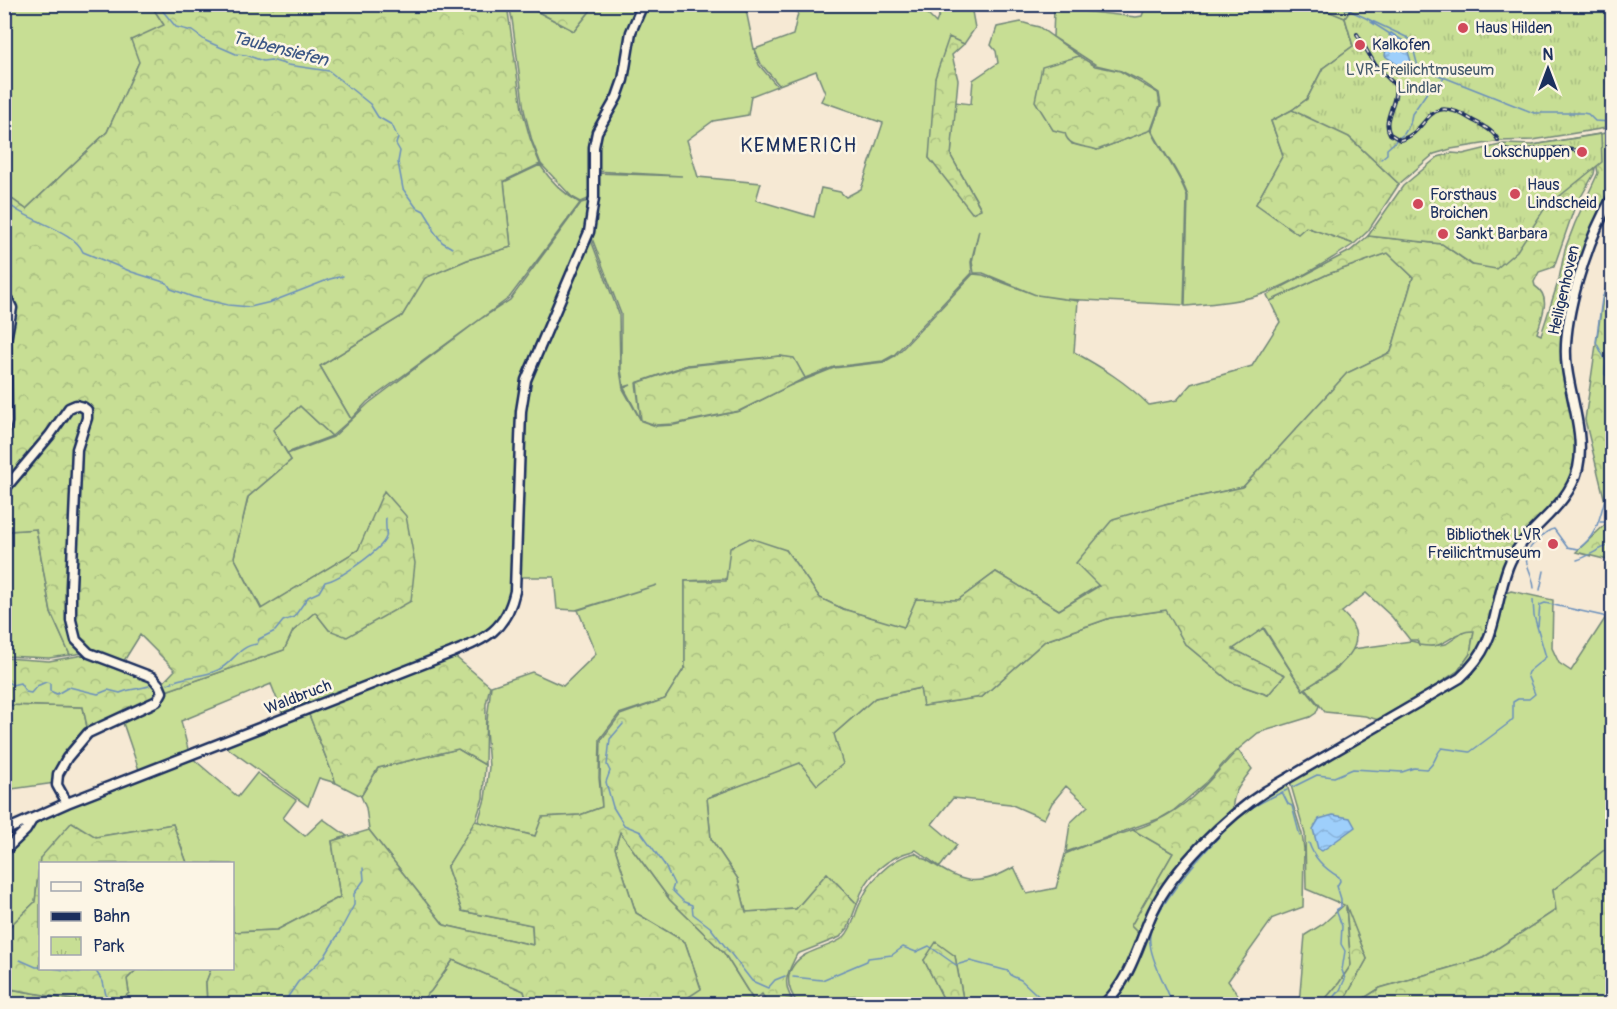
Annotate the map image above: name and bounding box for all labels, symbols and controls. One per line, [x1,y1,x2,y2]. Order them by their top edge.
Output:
place label: Haus Hilden [1475,18,1552,38]
marker: Haus Hilden [1456,21,1470,35]
water label: Taubensiefen [230,26,331,72]
place label: Kalkofen [1372,35,1430,55]
marker: Kalkofen [1353,38,1367,52]
north arrow [1518,39,1578,99]
text: N [1543,45,1554,65]
park label: LVR-Freilichtmuseum Lindlar [1346,60,1494,98]
district label: KEMMERICH [740,133,858,158]
place label: Lokschuppen [1483,142,1570,162]
marker: Lokschuppen [1575,145,1589,159]
place label: Haus Lindscheid [1527,175,1597,213]
place label: Forsthaus Broichen [1430,185,1497,223]
marker: Haus Lindscheid [1508,187,1522,201]
marker: Forsthaus Broichen [1411,197,1425,211]
place label: Sankt Barbara [1455,224,1548,244]
marker: Sankt Barbara [1436,227,1450,241]
street label: Heiligenhoven [1544,243,1584,337]
place label: Bibliothek LVR Freilichtmuseum [1427,525,1541,563]
marker: Bibliothek LVR Freilichtmuseum [1546,537,1560,551]
street label: Waldbruch [262,675,334,719]
legend [39,862,234,970]
text: Straße [93,875,144,898]
text: Bahn [93,905,130,928]
text: Park [93,935,125,958]

